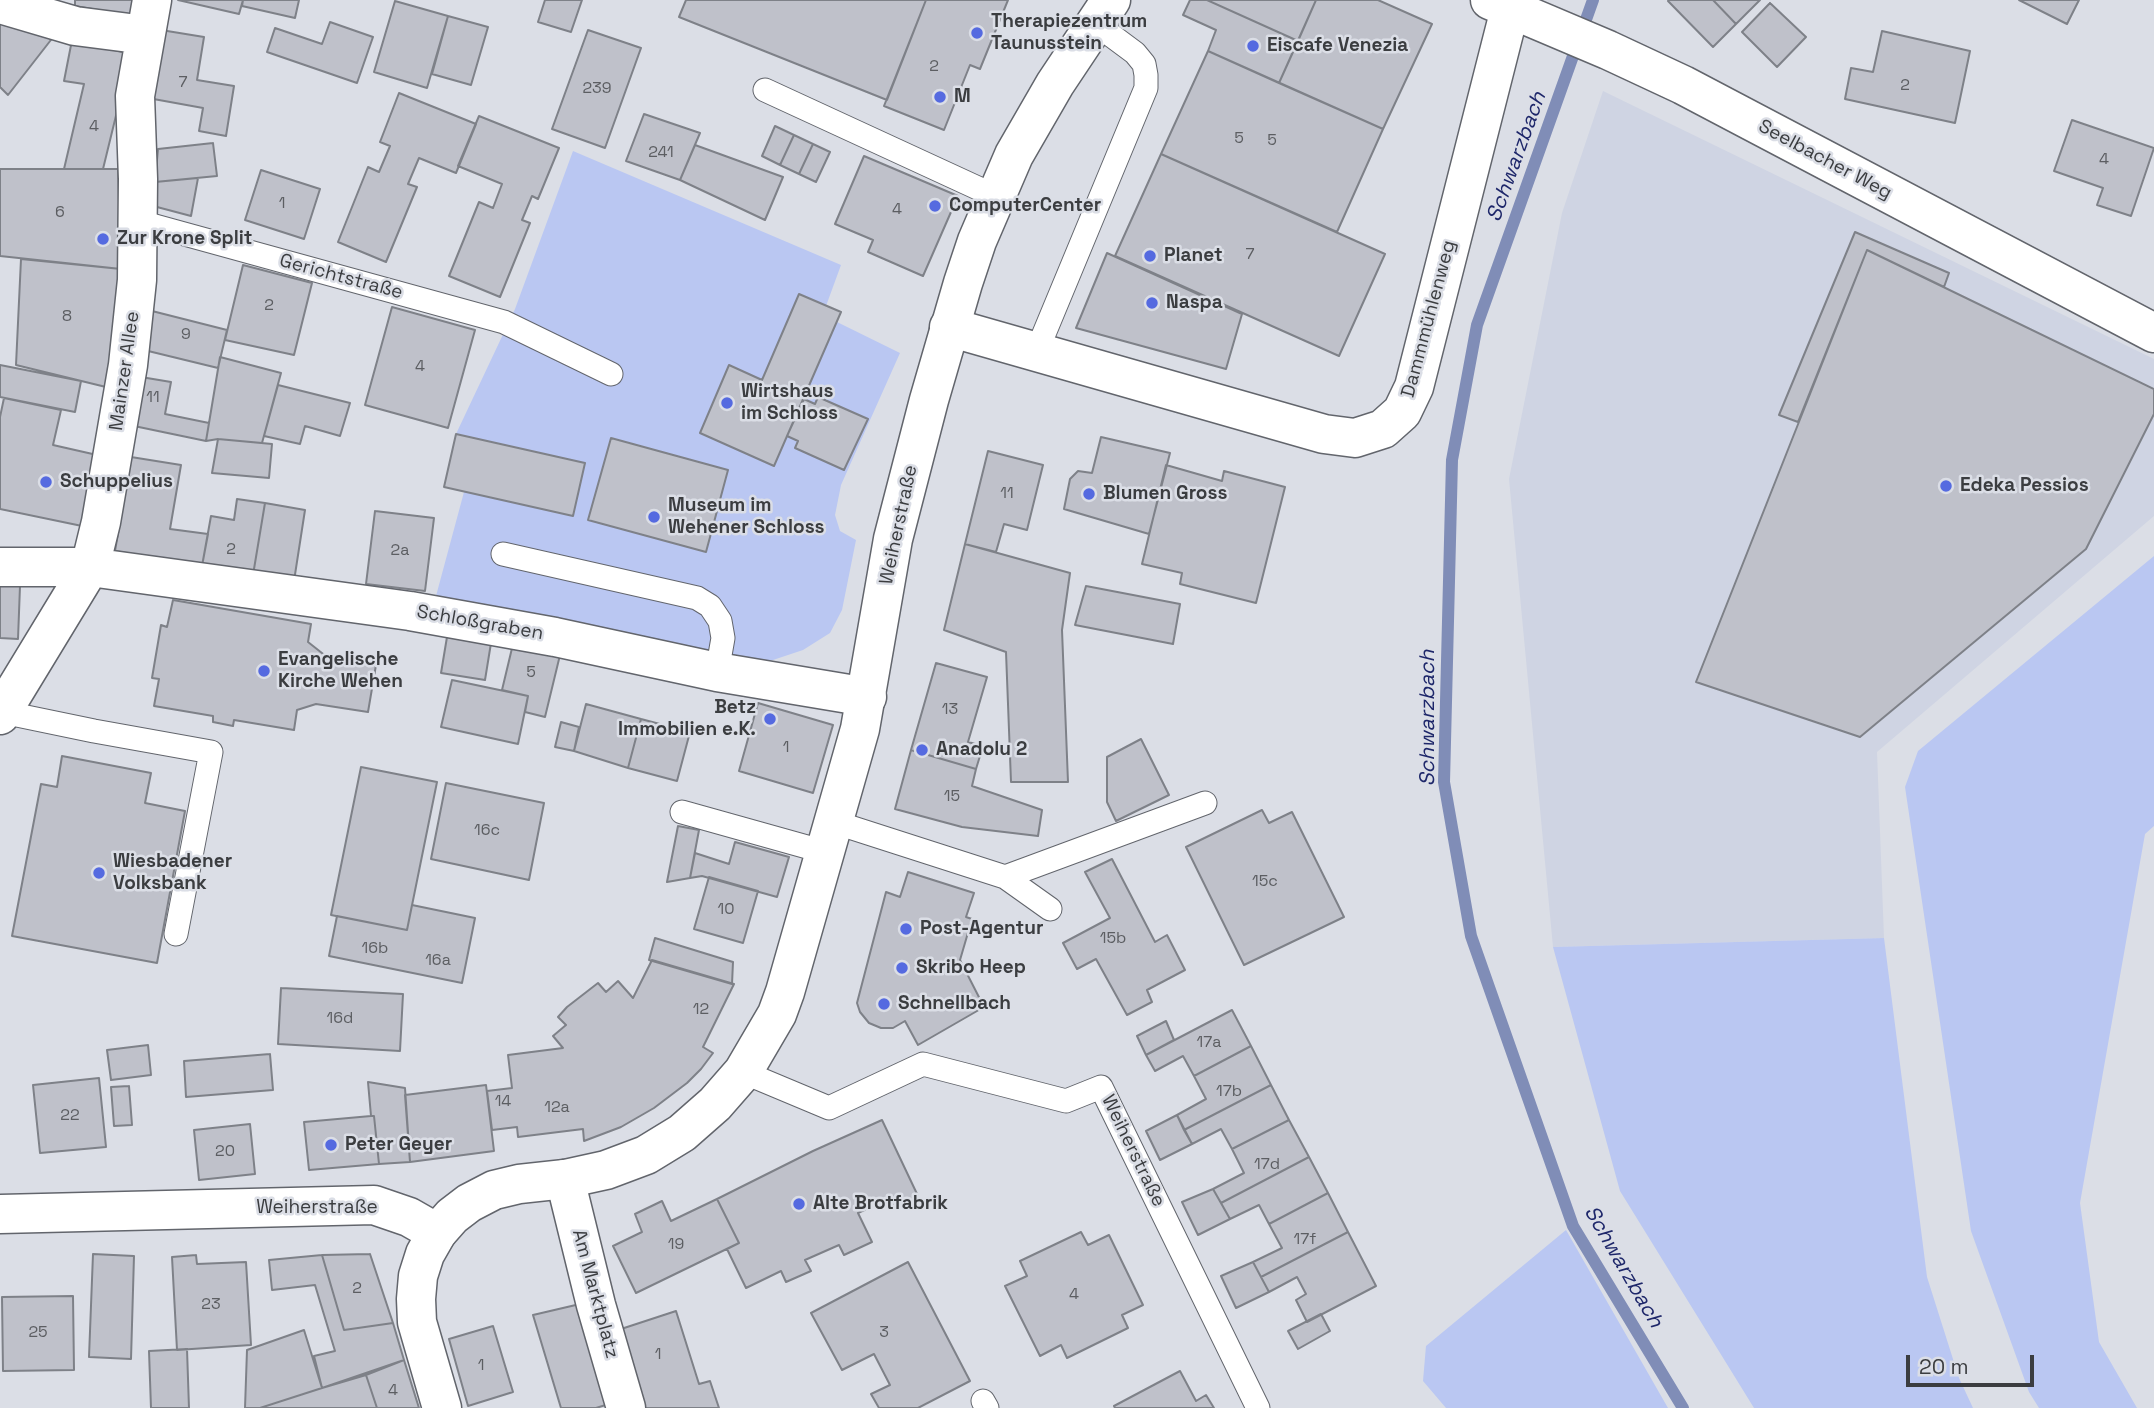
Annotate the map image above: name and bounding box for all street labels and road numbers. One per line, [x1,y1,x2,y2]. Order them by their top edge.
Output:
street label: Seelbacher Weg [1754,115,1896,205]
street label: Dammmühlenweg [1397,238,1461,400]
street label: Gerichtstraße [277,250,405,304]
street label: Mainzer Allee [105,310,145,432]
street label: Weiherstraße [875,463,923,587]
street label: Schloßgraben [415,601,545,645]
street label: Weiherstraße [1096,1091,1170,1211]
street label: Weiherstraße [256,1197,378,1219]
street label: Am Marktplatz [567,1227,623,1361]

